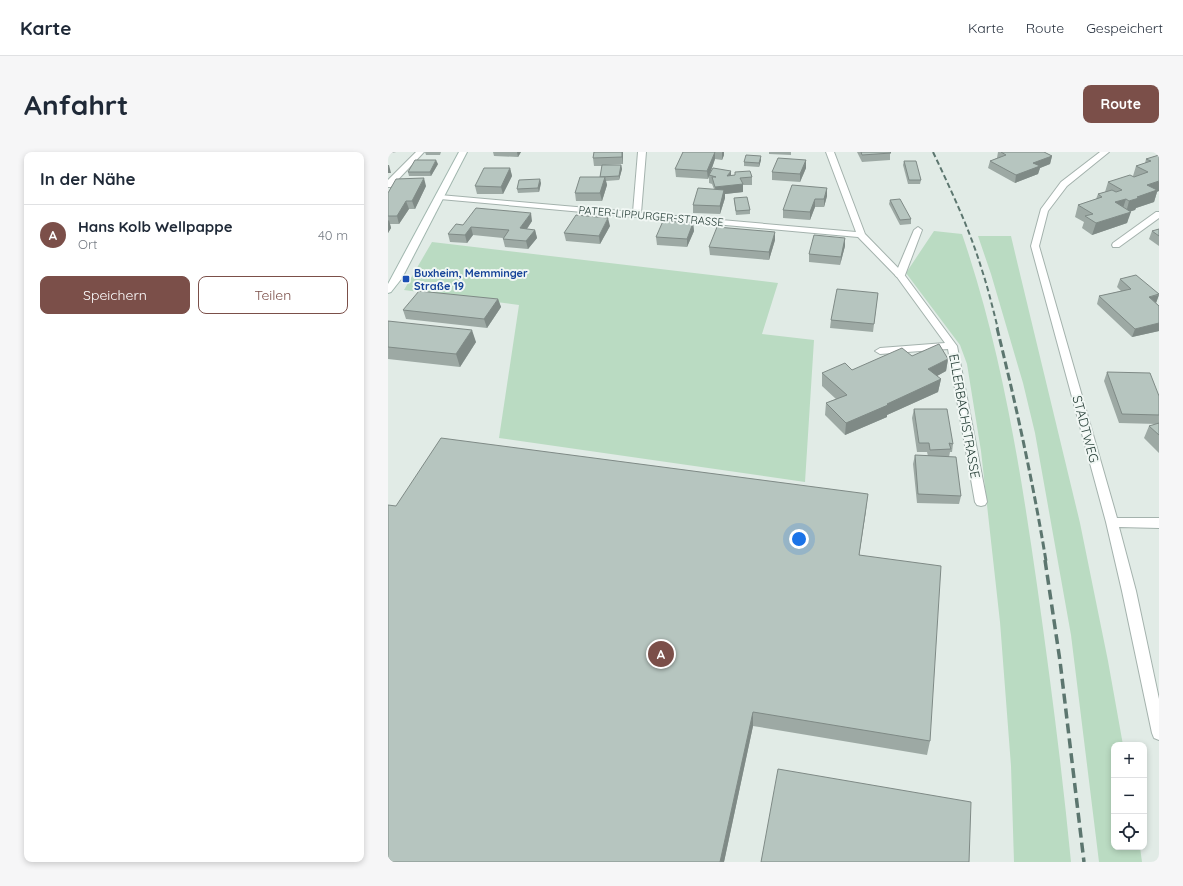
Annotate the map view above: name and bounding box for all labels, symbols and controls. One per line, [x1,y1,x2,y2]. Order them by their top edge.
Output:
text: Karte [20,16,72,40]
text: Karte [968,19,1004,37]
text: Route [1026,19,1064,37]
text: Gespeichert [1086,19,1163,37]
button: Route [1083,85,1159,123]
text: Anfahrt [24,87,128,122]
text: In der Nähe [40,168,136,189]
street label: PATER-LIPPURGER-STRASSE [578,203,724,229]
text: Hans Kolb Wellpappe [78,217,233,236]
text: A [49,227,57,243]
text: 40 m [318,227,348,243]
text: Ort [78,236,97,252]
place label: Buxheim, Memminger Straße 19 [414,266,528,293]
marker: Buxheim, Memminger Straße 19 [401,274,411,284]
button: Speichern [40,276,190,314]
button: Teilen [198,276,348,314]
street label: ELLERBACHSTRASSE [946,352,984,480]
street label: STADTWEG [1069,394,1103,464]
your location [789,529,809,549]
pin: A [648,639,674,669]
map controls [1111,742,1147,850]
button: + [1111,742,1147,778]
button: − [1111,778,1147,814]
button: locate [1111,814,1147,850]

